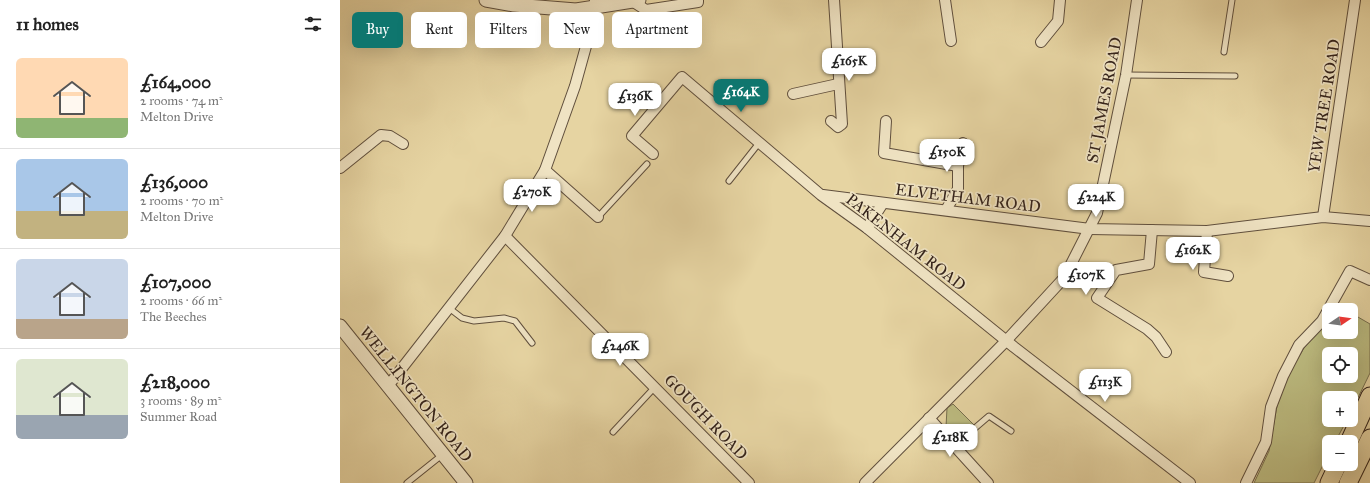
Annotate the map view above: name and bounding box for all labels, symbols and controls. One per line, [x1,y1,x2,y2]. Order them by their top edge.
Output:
chip: Buy [352,12,403,48]
chip: Rent [411,12,467,48]
chip: Filters [475,12,541,48]
chip: New [549,12,604,48]
chip: Apartment [612,12,702,48]
icon: filters [302,13,324,35]
text: 11 homes [16,14,79,35]
street label: ST JAMES ROAD [1082,36,1126,165]
street label: YEW TREE ROAD [1304,38,1344,174]
pin: £165K [821,48,877,82]
text: £165K [831,53,867,69]
text: £164,000 [140,72,211,93]
icon: home [48,74,96,122]
pin: £164K [713,79,769,113]
pin: £136K [607,83,663,117]
text: £164K [722,84,760,100]
text: £136K [617,88,653,104]
text: 2 rooms · 74 m² [140,93,223,109]
text: Melton Drive [140,109,213,125]
pin: £150K [919,139,975,173]
text: £150K [929,144,965,160]
text: £136,000 [140,172,208,193]
icon: home [48,175,96,223]
pin: £270K [504,179,560,213]
street label: ELVETHAM ROAD [894,180,1042,216]
text: £270K [513,184,551,200]
pin: £224K [1068,184,1124,218]
street label: PAKENHAM ROAD [842,189,970,295]
text: £224K [1077,189,1115,205]
text: 2 rooms · 70 m² [140,193,223,209]
text: Melton Drive [140,209,213,225]
pin: £162K [1165,237,1221,271]
text: £162K [1175,242,1211,258]
pin: £107K [1058,262,1114,296]
text: £107K [1067,267,1105,283]
text: £107,000 [140,272,211,293]
icon: home [48,275,96,323]
text: 2 rooms · 66 m² [140,293,222,309]
north arrow [1322,303,1358,339]
map controls [1322,303,1358,471]
text: The Beeches [140,309,207,325]
street label: WELLINGTON ROAD [356,323,476,465]
pin: £246K [592,333,648,367]
text: £246K [601,338,639,354]
button: locate [1322,347,1358,383]
pin: £113K [1077,369,1133,403]
street label: GOUGH ROAD [660,370,752,464]
text: £218,000 [140,372,210,393]
text: £113K [1088,374,1122,390]
icon: home [48,375,96,423]
button: + [1322,391,1358,427]
text: 3 rooms · 89 m² [140,393,222,409]
text: Summer Road [140,409,217,425]
pin: £218K [922,424,978,458]
text: £218K [932,429,968,445]
button: − [1322,435,1358,471]

